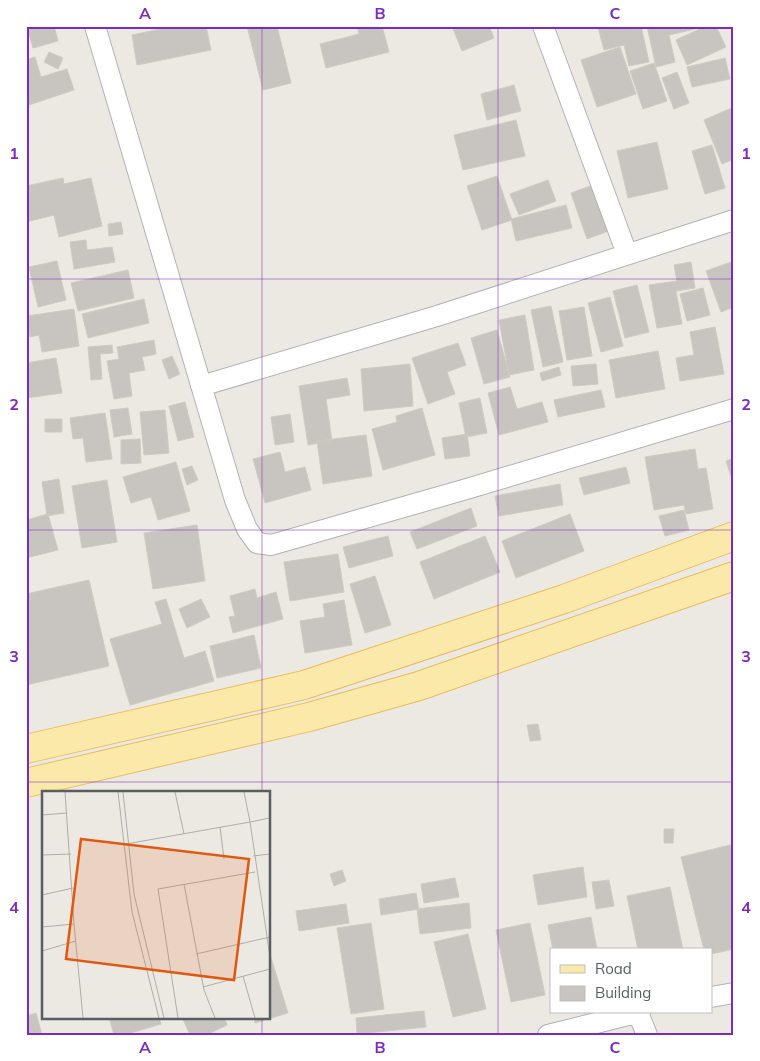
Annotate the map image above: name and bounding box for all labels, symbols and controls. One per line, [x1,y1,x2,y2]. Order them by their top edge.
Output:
text: A [139,3,151,23]
text: B [374,3,386,23]
text: C [610,3,621,23]
text: 1 [9,143,19,163]
text: 1 [741,143,751,163]
text: 2 [9,394,19,414]
text: 2 [741,394,751,414]
text: 3 [9,646,19,666]
text: 3 [741,646,751,666]
inset map [42,791,270,1018]
text: 4 [9,897,19,917]
text: 4 [741,897,751,917]
legend [550,948,712,1014]
text: Road [595,959,632,978]
text: Building [595,983,651,1002]
text: A [139,1037,151,1057]
text: B [374,1037,386,1057]
text: C [610,1037,621,1057]

